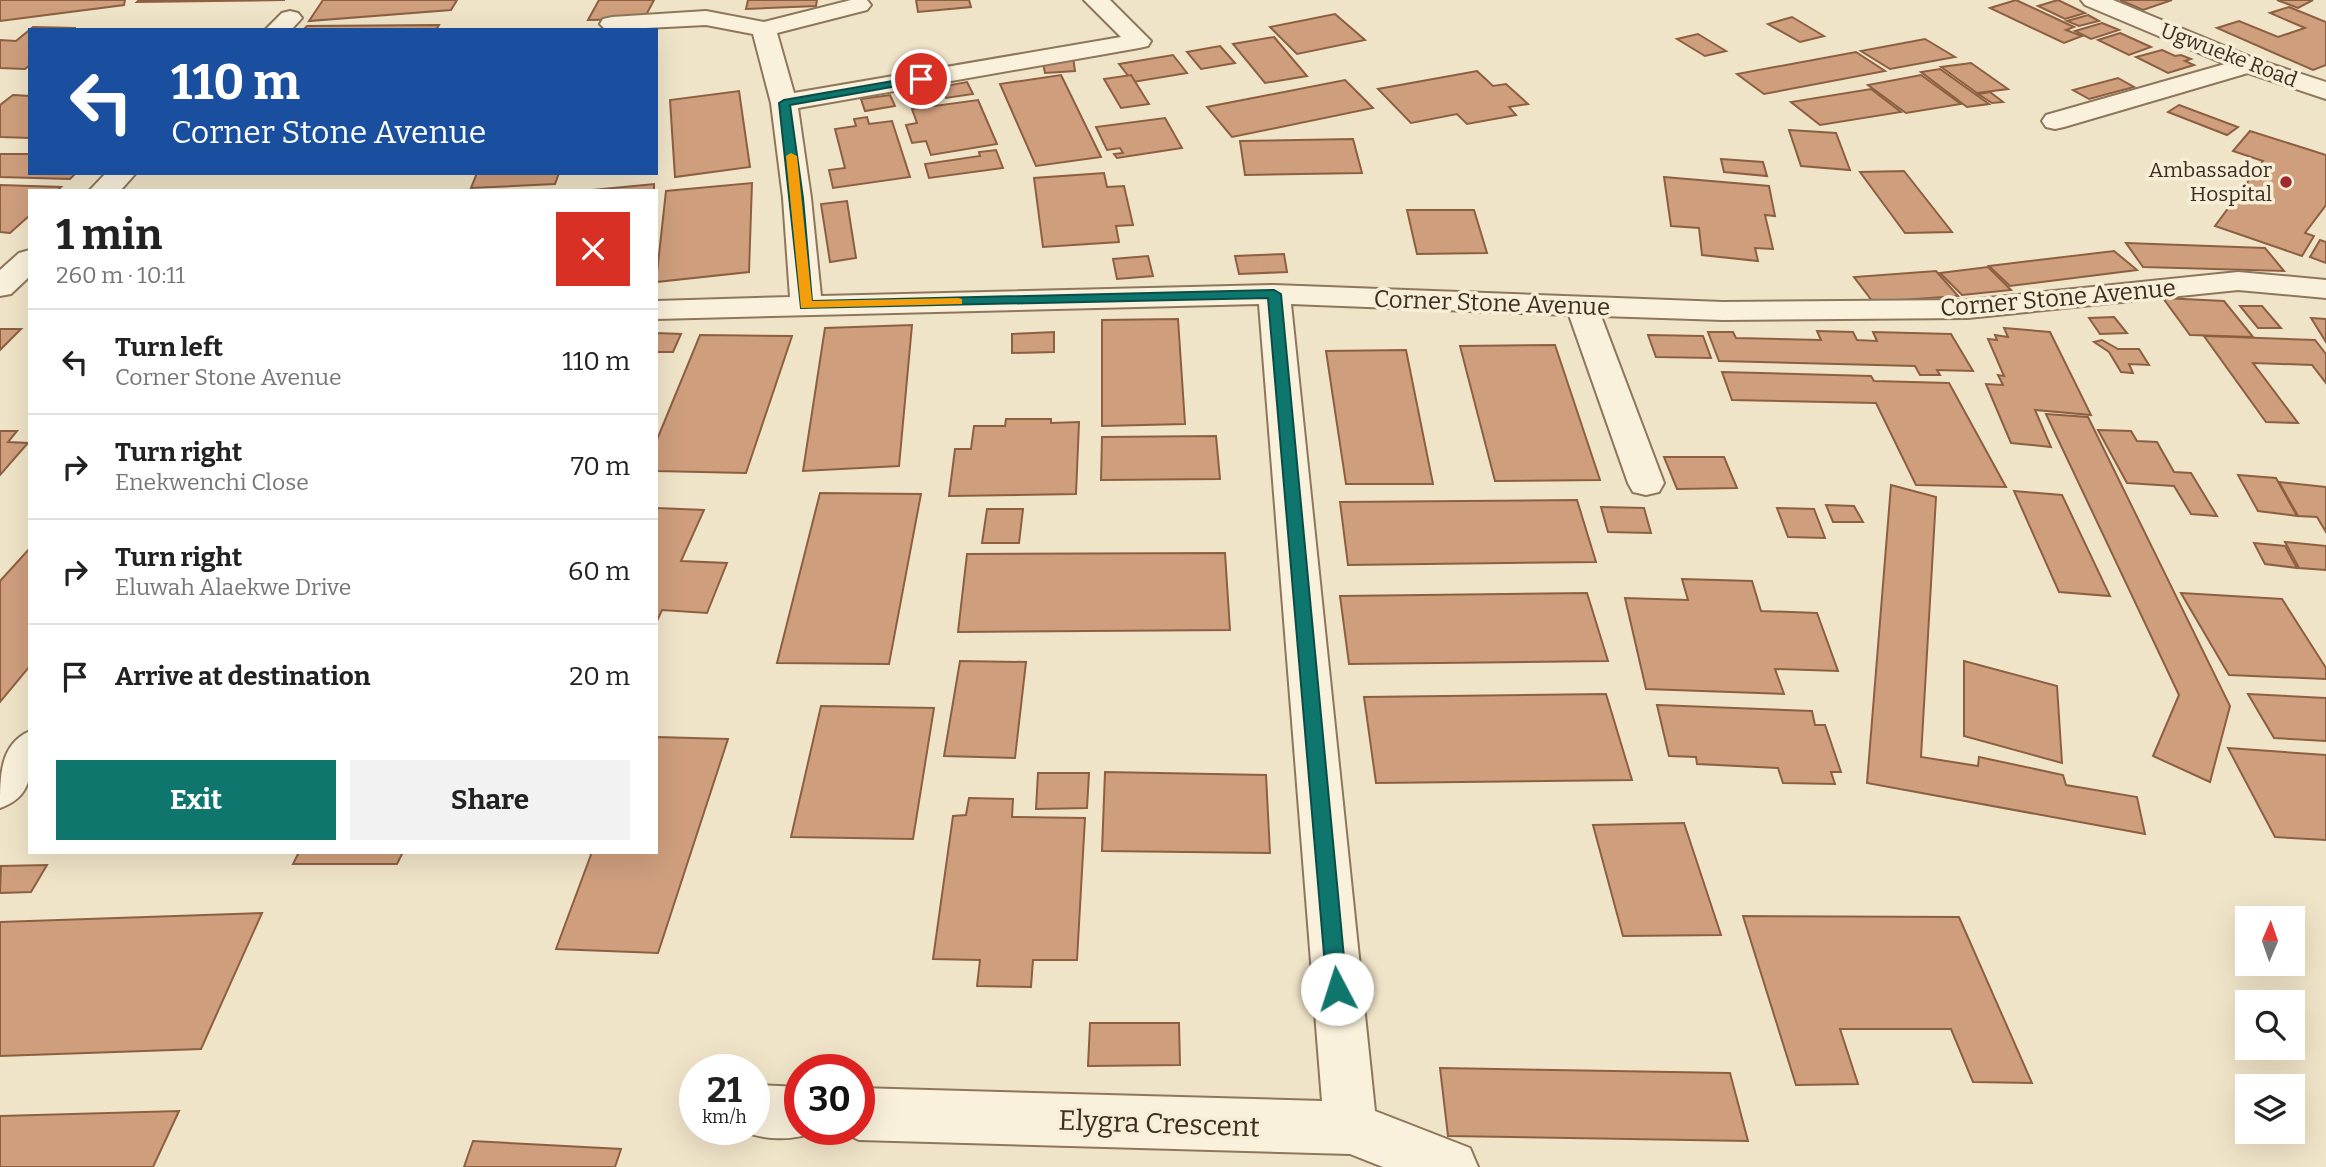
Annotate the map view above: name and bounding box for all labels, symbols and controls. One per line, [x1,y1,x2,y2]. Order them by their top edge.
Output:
street label: Ugwueke Road [2157,17,2301,93]
pin [891,49,951,109]
text: 110 m [171,53,300,112]
icon: left [56,56,147,147]
icon: arrive [902,60,940,98]
text: Corner Stone Avenue [171,113,486,151]
place label: Ambassador Hospital [2148,157,2272,207]
marker: Ambassador Hospital [2278,174,2294,190]
text: 1 min [56,210,162,260]
button: close [556,212,630,286]
text: 260 m · 10:11 [56,261,185,289]
street label: Corner Stone Avenue [1939,274,2177,322]
street label: Corner Stone Avenue [1373,285,1611,321]
text: Turn left [115,332,223,363]
icon: left [56,343,94,381]
text: 110 m [562,346,630,377]
text: Corner Stone Avenue [115,363,342,391]
text: Turn right [115,437,242,468]
icon: right [56,448,94,486]
text: 70 m [571,451,630,482]
text: Enekwenchi Close [115,468,309,496]
text: Turn right [115,542,242,573]
icon: right [56,553,94,591]
text: 60 m [568,556,630,587]
text: Eluwah Alaekwe Drive [115,573,351,601]
icon: arrive [56,658,94,696]
text: Arrive at destination [115,661,370,692]
text: 20 m [569,661,630,692]
button: Exit [56,760,336,840]
button: Share [350,760,630,840]
north arrow [2235,906,2305,976]
map controls [2235,906,2305,1144]
position arrow [1300,952,1374,1026]
button: search [2235,990,2305,1060]
speed limit sign: 30 [784,1054,875,1145]
text: 21 [707,1069,742,1111]
button: layers [2235,1074,2305,1144]
street label: Elygra Crescent [1058,1103,1260,1144]
text: km/h [702,1106,747,1128]

